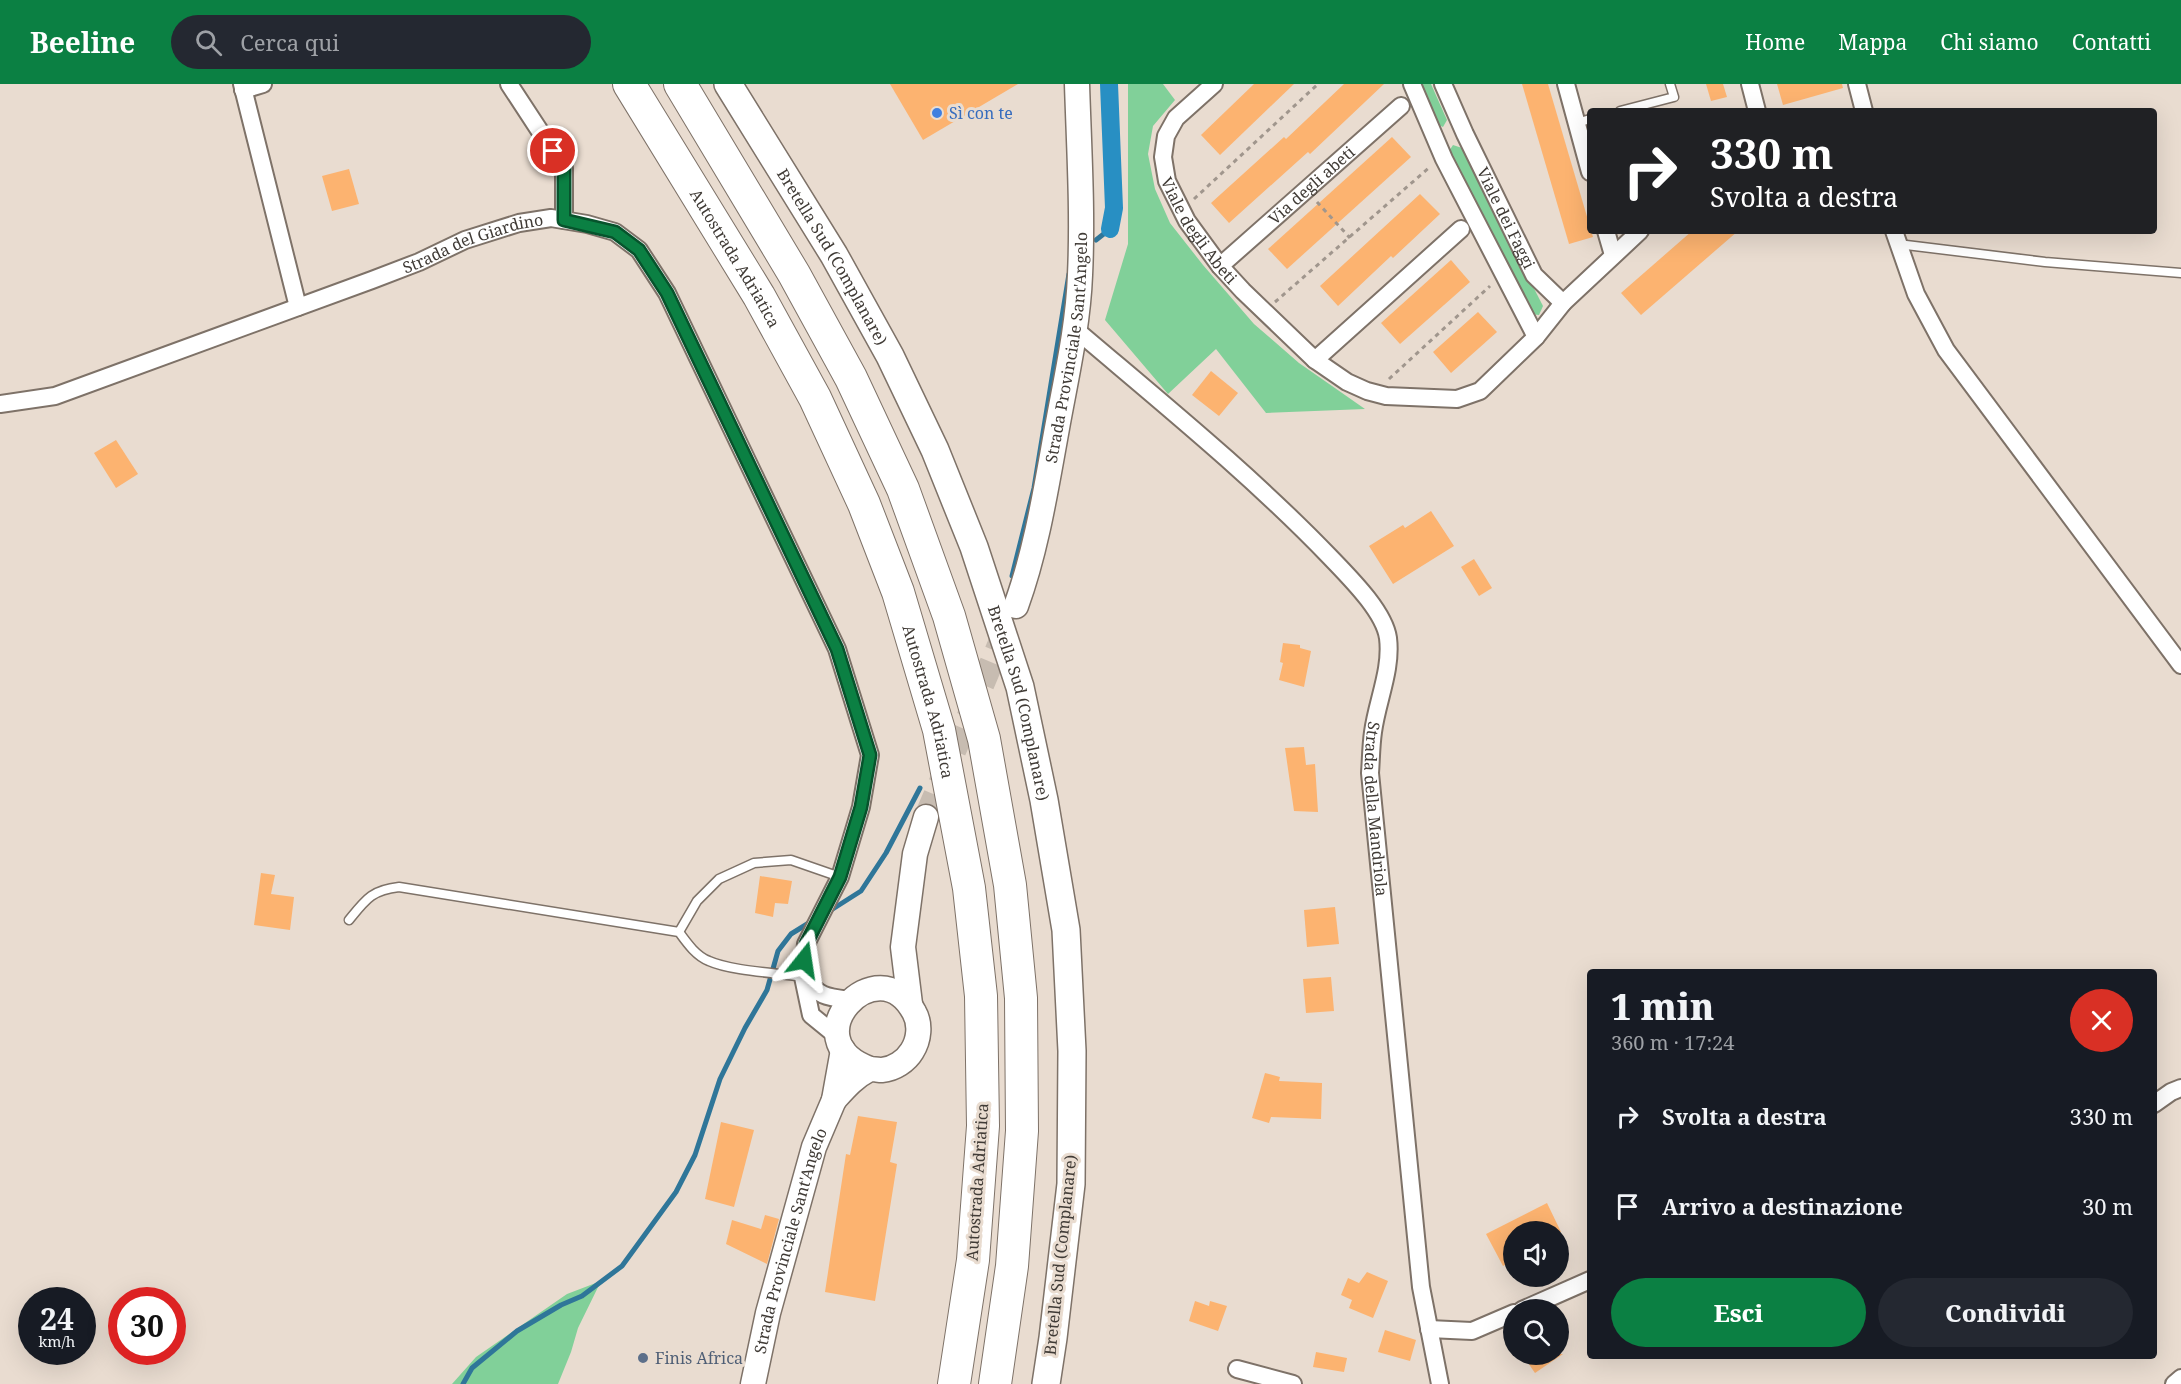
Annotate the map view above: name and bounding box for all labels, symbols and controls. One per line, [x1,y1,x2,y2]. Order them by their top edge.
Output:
search box [171,15,591,69]
text: Beeline [30,23,135,61]
icon: search [192,26,225,59]
text: Cerca qui [240,27,339,57]
text: Home [1745,28,1805,56]
text: Mappa [1838,28,1907,56]
text: Chi siamo [1940,28,2039,56]
text: Contatti [2072,28,2151,56]
place label: Sì con te [949,102,1013,124]
marker: Sì con te [930,106,944,120]
text: 330 m [1710,124,1834,181]
pin [527,125,578,176]
icon: right [1611,132,1689,210]
icon: arrive [536,134,569,167]
street label: Via degli abeti [1263,141,1359,229]
street label: Viale dei Faggi [1472,163,1540,272]
street label: Bretella Sud (Complanare) [772,164,893,349]
street label: Viale degli Abeti [1156,173,1242,289]
text: Svolta a destra [1710,178,1898,215]
street label: Autostrada Adriatica [685,185,785,331]
street label: Strada del Giardino [399,208,545,278]
street label: Strada Provinciale Sant'Angelo [1040,232,1092,465]
street label: Bretella Sud (Complanare) [983,602,1055,803]
street label: Autostrada Adriatica [897,622,959,780]
street label: Strada della Mandriola [1359,720,1393,897]
position arrow [772,928,836,992]
text: 1 min [1611,982,1714,1031]
button: close [2070,989,2133,1052]
text: 360 m · 17:24 [1611,1029,1734,1056]
icon: right [1611,1100,1644,1133]
text: Svolta a destra [1662,1101,1827,1131]
text: 330 m [2070,1101,2133,1131]
street label: Autostrada Adriatica [961,1102,993,1262]
street label: Strada Provinciale Sant'Angelo [749,1124,832,1356]
street label: Bretella Sud (Complanare) [1039,1154,1081,1356]
icon: arrive [1611,1190,1644,1223]
text: Arrivo a destinazione [1662,1191,1903,1221]
text: 30 m [2082,1191,2133,1221]
map controls [1503,1221,1569,1365]
button: sound [1503,1221,1569,1287]
button: Esci [1611,1278,1866,1347]
button: Condividi [1878,1278,2133,1347]
speed limit sign: 30 [108,1287,186,1365]
text: 24 [40,1298,74,1339]
button: search [1503,1299,1569,1365]
text: km/h [39,1331,75,1351]
place label: Finis Africa [655,1347,743,1369]
marker: Finis Africa [636,1351,650,1365]

